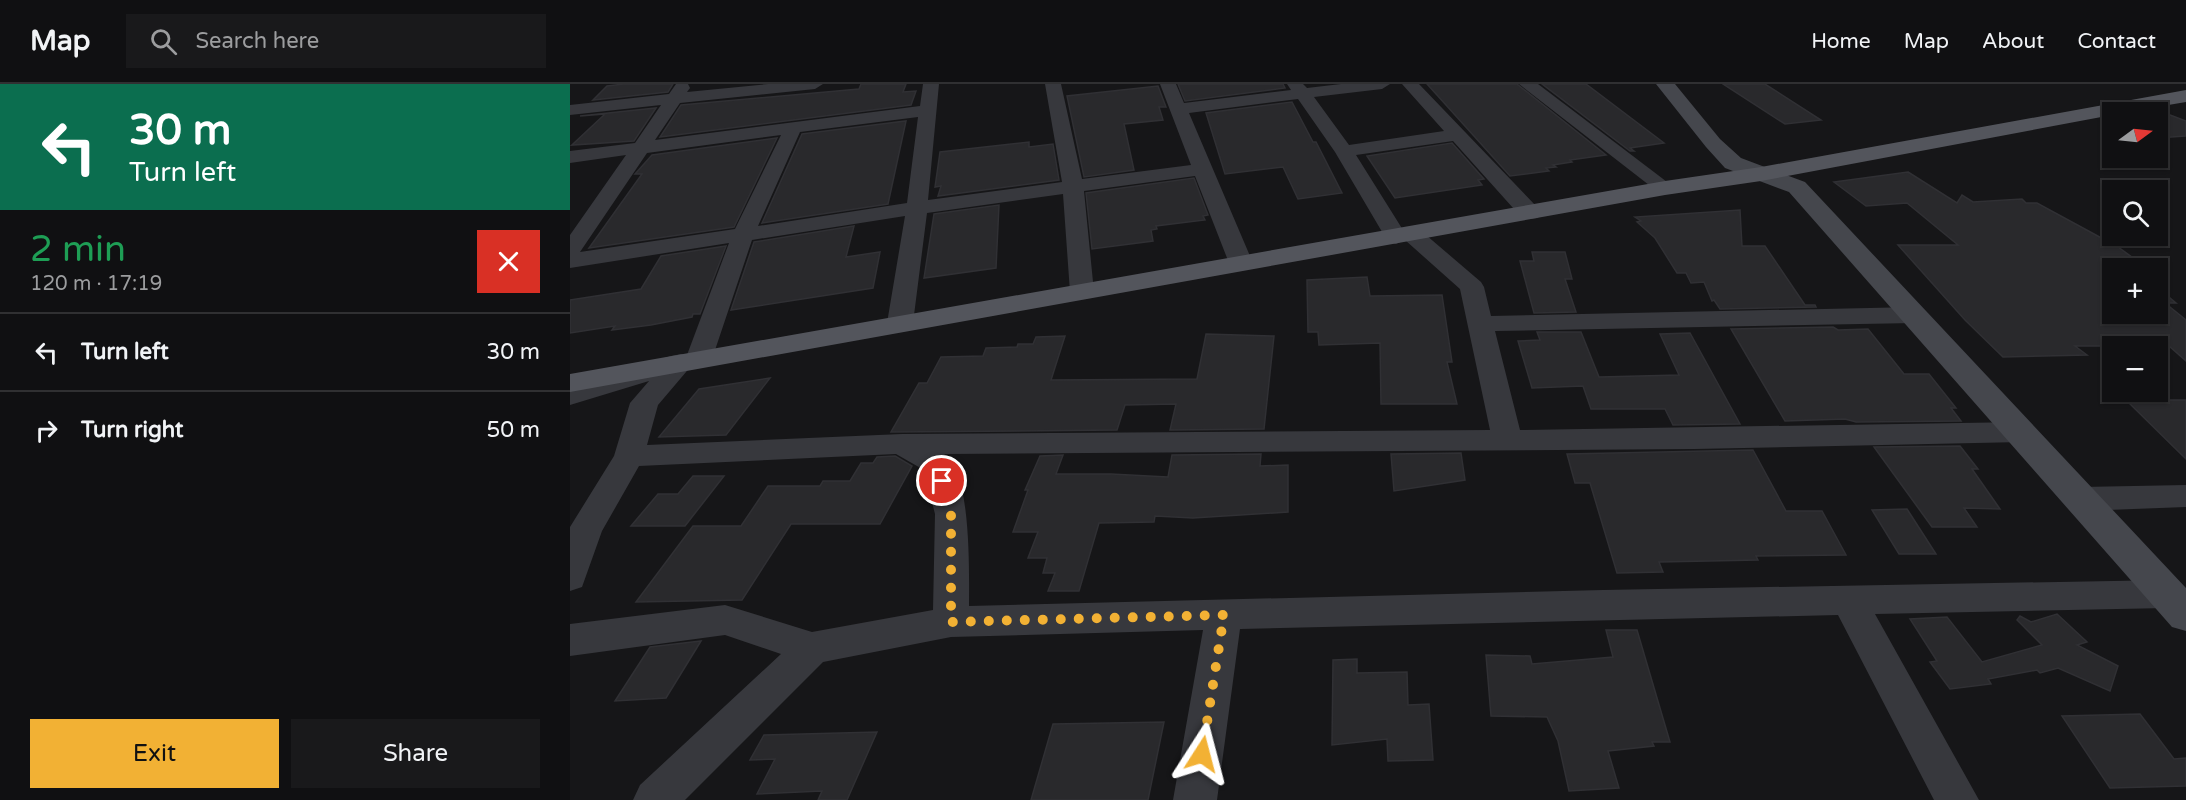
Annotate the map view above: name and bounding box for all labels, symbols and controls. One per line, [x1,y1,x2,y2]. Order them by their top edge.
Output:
search box [126,14,546,68]
text: Map [30,24,90,58]
icon: search [147,25,180,58]
text: Search here [195,28,319,54]
text: Home [1811,29,1871,54]
text: Map [1904,29,1949,54]
text: About [1982,29,2044,54]
text: Contact [2077,29,2156,54]
north arrow [2102,102,2168,168]
map controls [2102,102,2168,402]
text: 30 m [129,105,231,156]
icon: left [30,108,108,186]
text: Turn left [129,156,236,189]
button: search [2102,180,2168,246]
text: 2 min [30,228,126,271]
button: close [477,230,540,293]
button: + [2102,258,2168,324]
text: 120 m · 17:19 [30,272,162,296]
icon: left [30,336,63,369]
button: − [2102,336,2168,402]
text: Turn left [81,339,169,365]
text: 30 m [486,339,540,365]
icon: right [30,414,63,447]
text: Turn right [81,417,183,443]
text: 50 m [486,417,540,443]
pin [916,455,967,506]
icon: arrive [925,464,958,497]
button: Exit [30,719,279,788]
button: Share [291,719,540,788]
position arrow [1170,722,1234,786]

